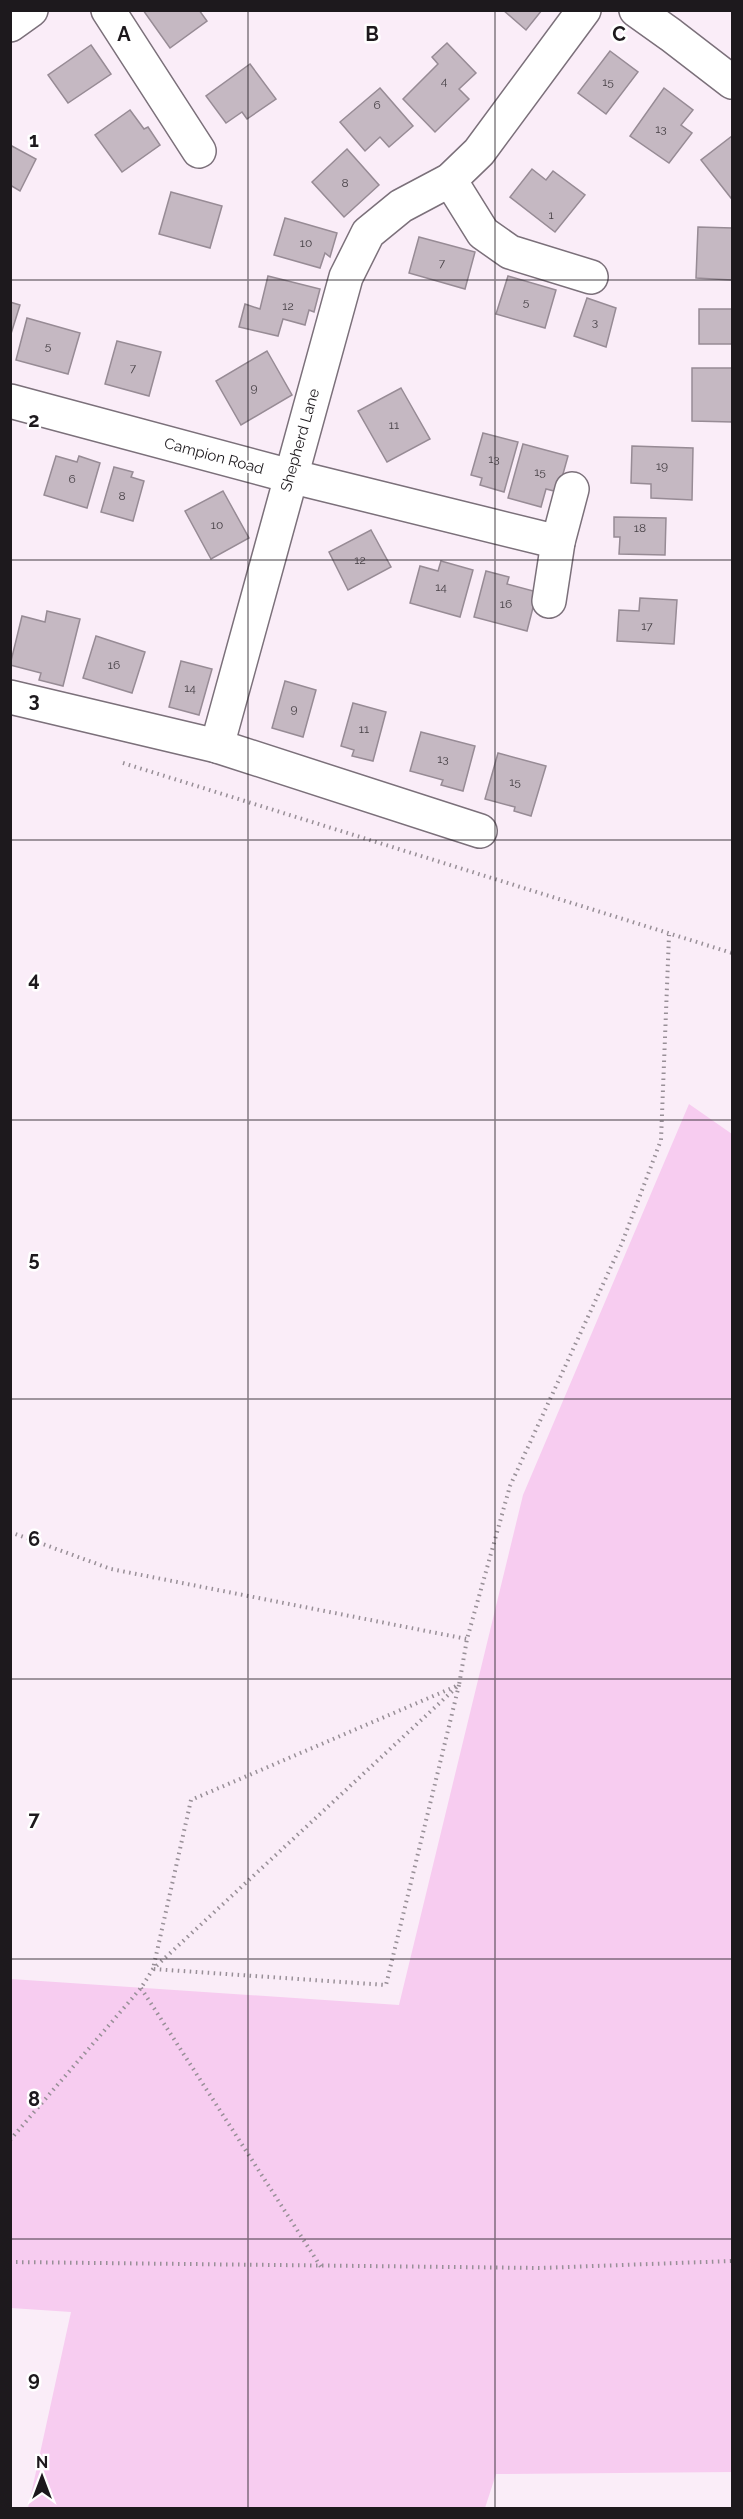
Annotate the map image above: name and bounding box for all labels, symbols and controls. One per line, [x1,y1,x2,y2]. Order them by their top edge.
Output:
text: A [117,22,131,46]
text: B [365,22,379,46]
text: C [612,22,626,46]
house number: 4 [441,74,448,88]
house number: 15 [602,75,614,89]
house number: 6 [373,98,381,112]
house number: 13 [655,122,667,136]
text: 1 [29,128,39,152]
house number: 8 [341,176,349,190]
house number: 1 [548,208,554,222]
house number: 10 [300,236,312,250]
house number: 7 [439,256,446,270]
house number: 5 [523,295,530,309]
house number: 12 [282,299,294,313]
house number: 3 [592,315,598,329]
house number: 5 [45,339,52,353]
house number: 7 [130,361,137,375]
house number: 9 [250,381,258,395]
street label: Shepherd Lane [277,386,323,494]
text: 2 [28,408,40,432]
house number: 11 [389,418,399,432]
street label: Campion Road [162,434,266,478]
house number: 13 [488,452,500,466]
house number: 19 [656,459,668,473]
house number: 15 [534,465,546,479]
house number: 6 [68,472,76,486]
house number: 8 [118,489,126,503]
house number: 10 [211,518,223,532]
house number: 18 [634,521,646,535]
house number: 12 [354,553,366,567]
house number: 14 [435,580,447,594]
house number: 16 [500,597,512,611]
house number: 17 [641,619,653,633]
house number: 16 [108,658,120,672]
house number: 14 [184,681,196,695]
text: 3 [28,688,40,712]
house number: 9 [290,702,298,716]
house number: 11 [359,722,369,736]
house number: 13 [437,752,449,766]
house number: 15 [509,775,521,789]
text: 4 [28,967,40,991]
text: 5 [28,1247,40,1271]
text: 6 [28,1527,40,1551]
text: 7 [28,1807,40,1831]
text: 8 [28,2087,40,2111]
text: 9 [28,2367,40,2391]
north arrow [12,2447,72,2507]
text: N [36,2453,48,2472]

